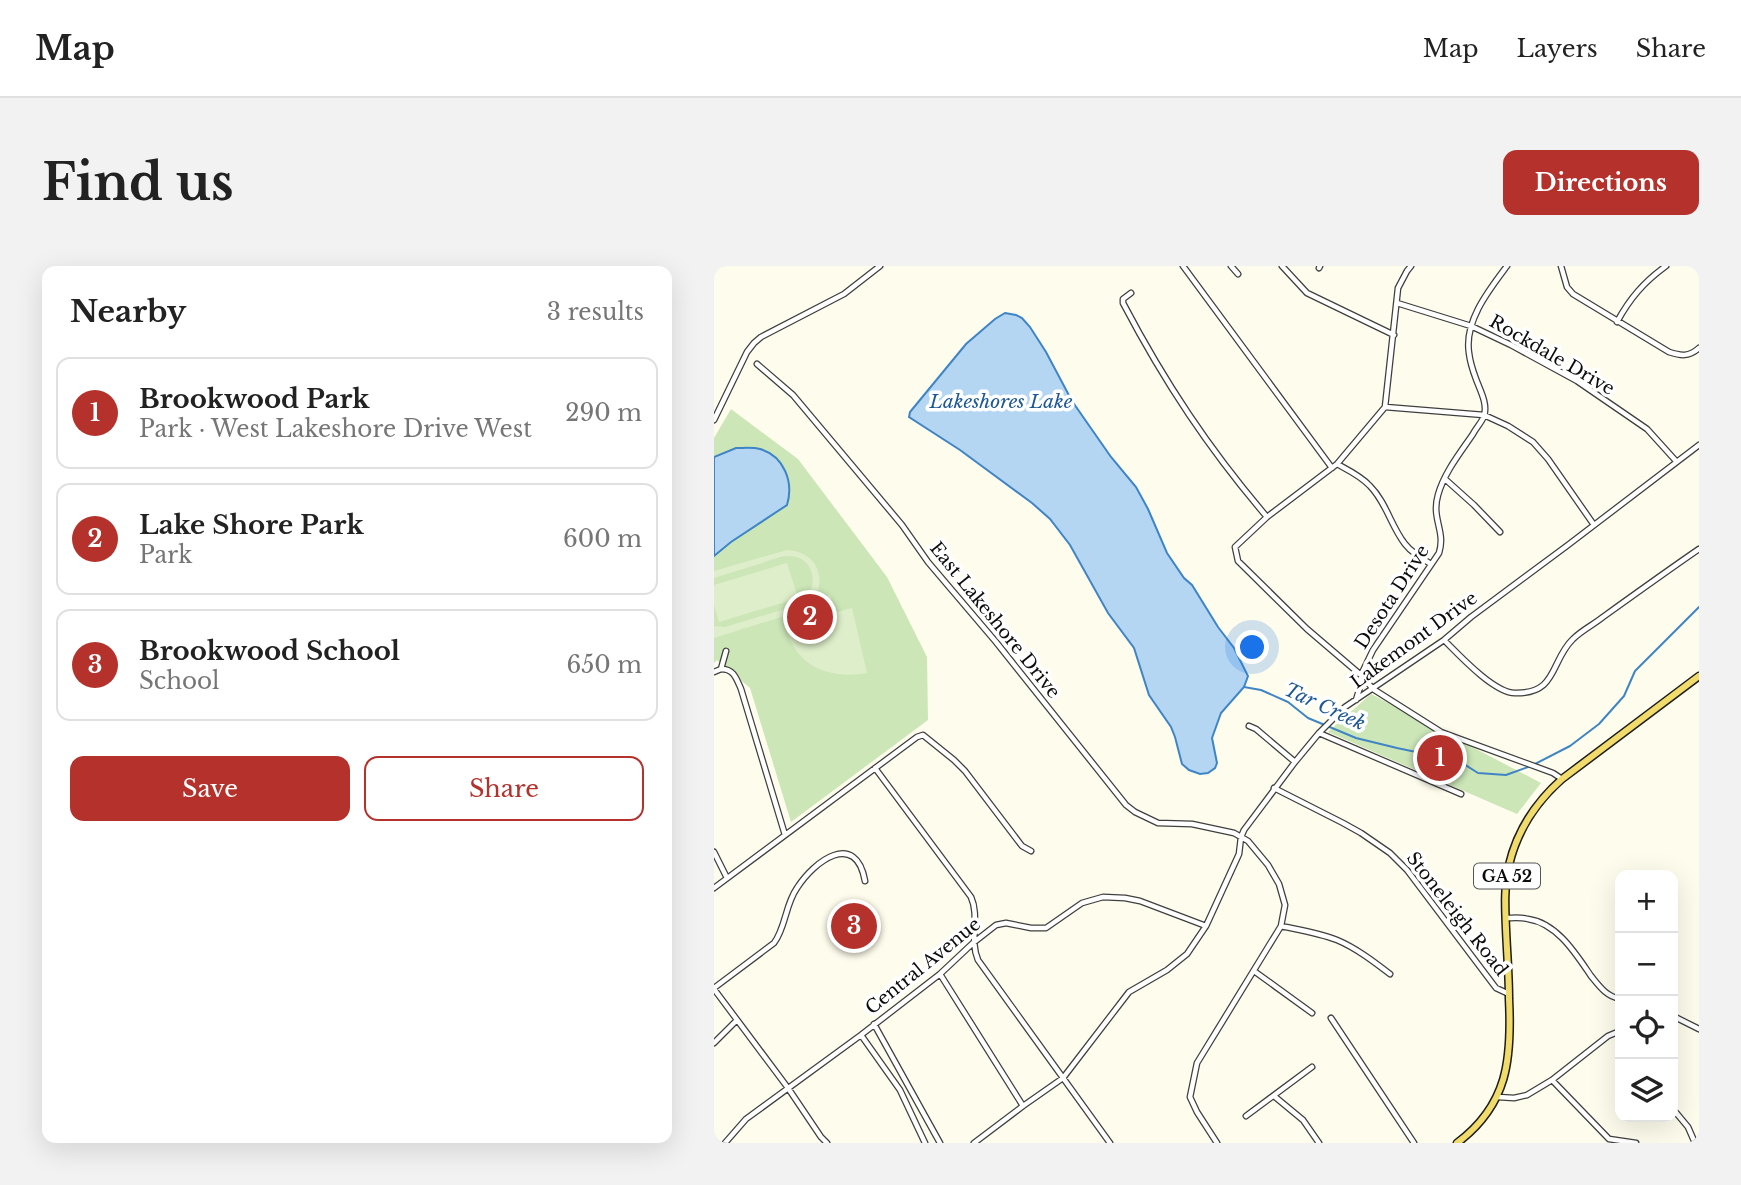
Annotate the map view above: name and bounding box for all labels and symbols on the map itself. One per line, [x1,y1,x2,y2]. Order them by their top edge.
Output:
street label: Rockdale Drive [1486,310,1618,400]
water label: Lakeshores Lake [929,390,1073,413]
street label: East Lakeshore Drive [925,537,1065,703]
street label: Desota Drive [1350,541,1434,653]
street label: Lakemont Drive [1347,587,1481,693]
pin: 2 [787,591,833,643]
your location [1235,630,1269,664]
water label: Tar Creek [1281,678,1369,735]
pin: 1 [1417,732,1463,784]
street label: Stoneleigh Road [1402,848,1512,980]
road number: GA 52 [1474,863,1540,888]
pin: 3 [831,900,877,952]
street label: Central Avenue [861,913,985,1019]

